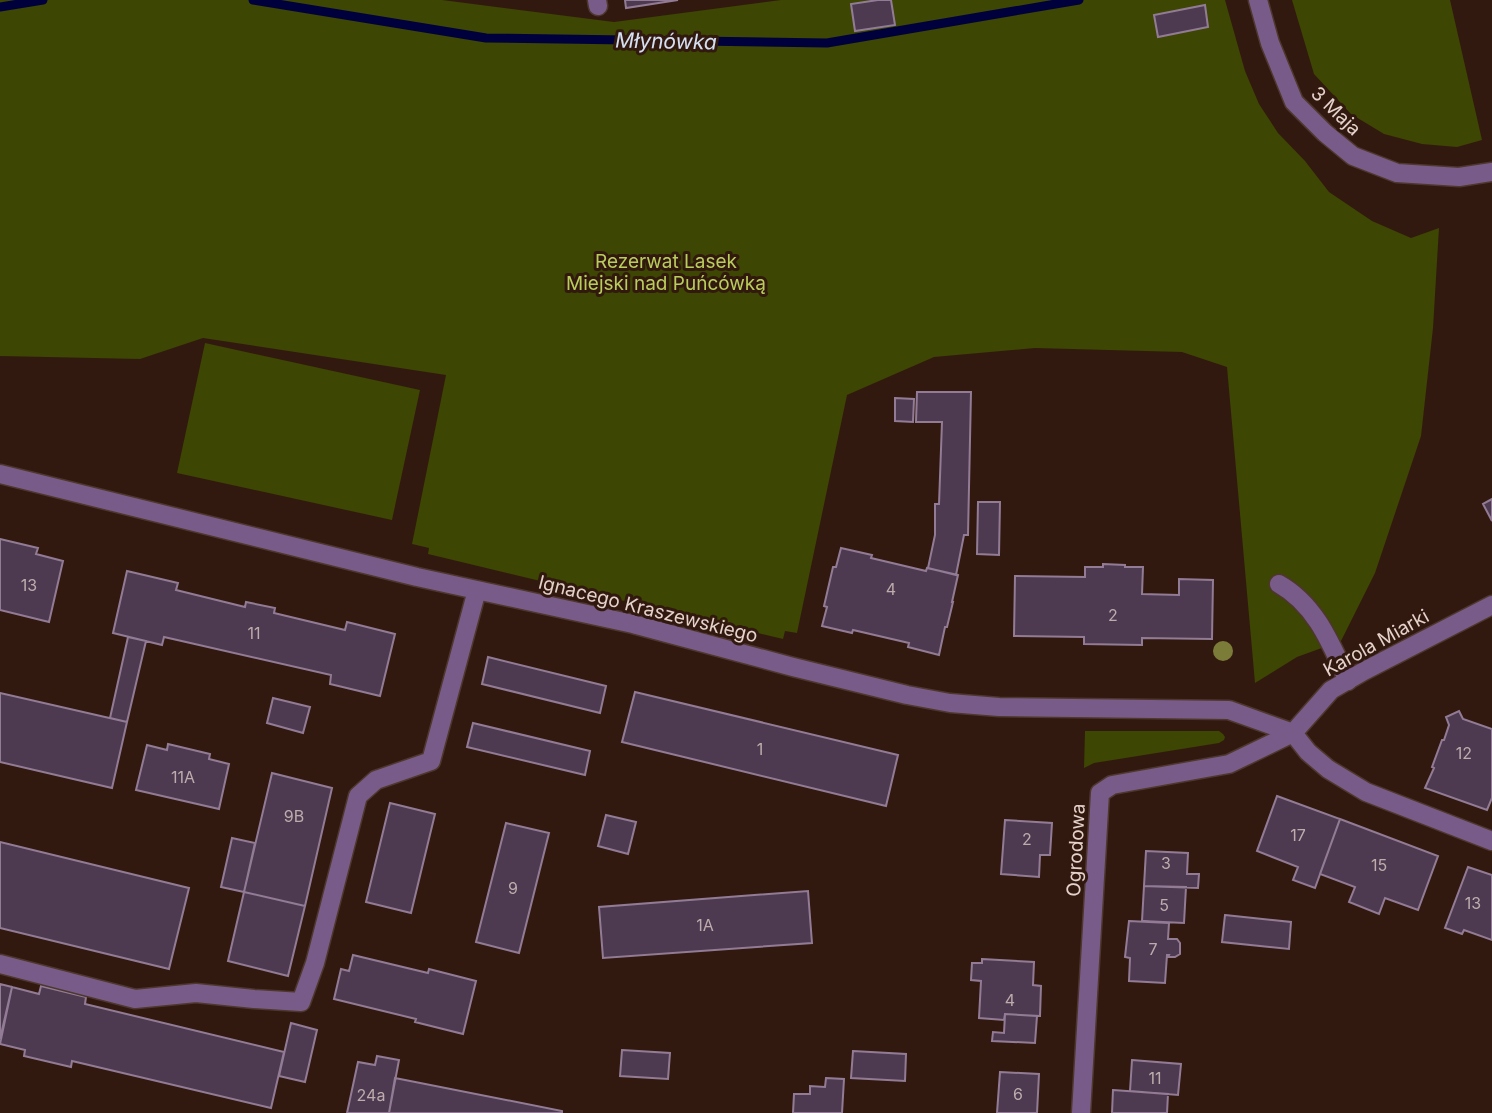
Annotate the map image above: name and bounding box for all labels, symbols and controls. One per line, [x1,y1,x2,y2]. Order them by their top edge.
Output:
water label: Młynówka [615,28,717,54]
street label: 3 Maja [1306,82,1366,140]
park label: Rezerwat Lasek Miejski nad Puńcówką [566,250,766,295]
street label: Ignacego Kraszewskiego [536,571,760,647]
house number: 13 [21,575,37,595]
house number: 4 [886,579,896,599]
house number: 2 [1108,605,1118,625]
street label: Karola Miarki [1319,605,1433,681]
house number: 11 [247,623,261,643]
house number: 1 [757,739,763,759]
house number: 12 [1456,743,1472,763]
house number: 11A [171,767,195,787]
street label: Ogrodowa [1062,803,1090,897]
house number: 9B [284,806,304,826]
house number: 17 [1290,825,1306,845]
house number: 2 [1022,829,1032,849]
house number: 3 [1161,853,1171,873]
house number: 15 [1371,855,1387,875]
house number: 9 [508,878,518,898]
house number: 13 [1465,893,1481,913]
house number: 5 [1159,895,1169,915]
house number: 1A [696,915,714,935]
house number: 7 [1148,939,1158,959]
house number: 4 [1005,990,1015,1010]
house number: 11 [1148,1068,1162,1088]
house number: 6 [1013,1084,1023,1104]
house number: 24a [357,1085,385,1105]

